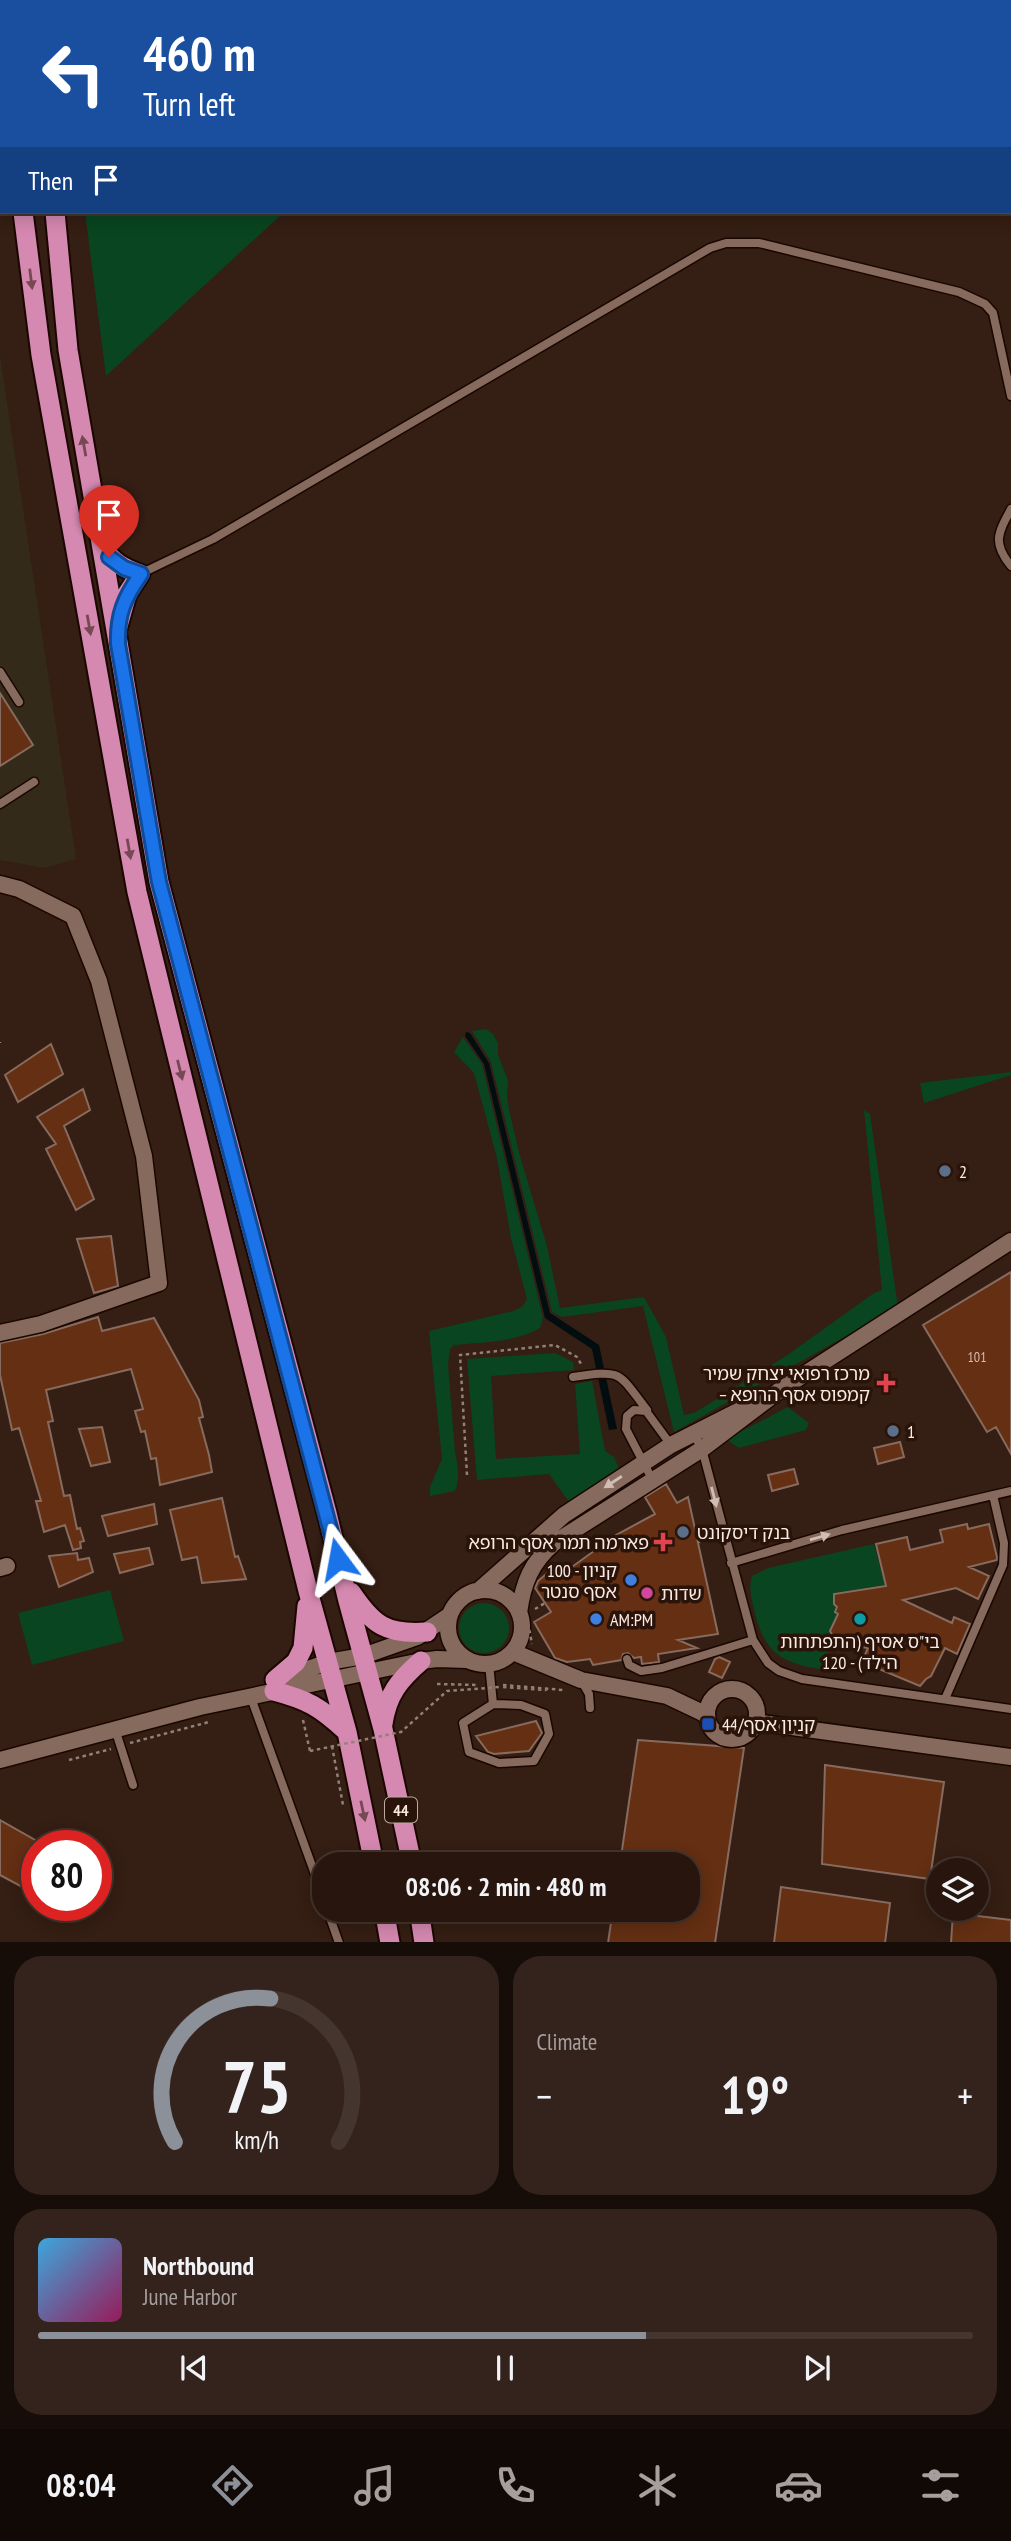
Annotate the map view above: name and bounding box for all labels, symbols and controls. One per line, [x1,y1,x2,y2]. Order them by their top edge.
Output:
text: 460 m [143,21,256,85]
icon: left [28,28,119,119]
text: Turn left [143,83,235,125]
icon: arrive [87,161,125,199]
text: Then [28,164,73,197]
one-way arrow [26,269,37,291]
one-way arrow [79,435,90,457]
pin [79,485,139,557]
icon: arrive [90,496,128,534]
one-way arrow [84,614,95,636]
one-way arrow [124,838,135,860]
one-way arrow [175,1059,186,1081]
place label: 2 [959,1160,967,1183]
marker: 2 [937,1163,953,1179]
house number: 101 [968,1348,986,1366]
place label: מרכז רפואי יצחק שמיר – קמפוס אסף הרופא [703,1362,870,1406]
marker: מרכז רפואי יצחק שמיר – קמפוס אסף הרופא [876,1373,896,1393]
place label: 1 [907,1420,915,1443]
marker: 1 [885,1423,901,1439]
one-way arrow [604,1475,623,1488]
one-way arrow [709,1486,720,1508]
place label: בנק דיסקונט [697,1521,790,1544]
position arrow [301,1522,375,1596]
marker: בנק דיסקונט [675,1524,691,1540]
place label: פארמה תמר אסף הרופא [468,1531,649,1554]
one-way arrow [810,1532,831,1542]
marker: פארמה תמר אסף הרופא [655,1534,671,1550]
place label: 100 - קניון אסף סנטר [541,1559,617,1603]
marker: 100 - קניון אסף סנטר [623,1572,639,1588]
place label: שדות [661,1582,702,1605]
marker: שדות [639,1585,655,1601]
place label: AM:PM [610,1608,653,1631]
marker: AM:PM [588,1611,604,1627]
marker: בי"ס אסיף (התפתחות הילד) - 120 [852,1611,868,1627]
place label: בי"ס אסיף (התפתחות הילד) - 120 [780,1630,940,1674]
place label: קניון אסף/44 [722,1713,815,1736]
marker: קניון אסף/44 [700,1716,716,1732]
road number: 44 [385,1798,417,1822]
one-way arrow [357,1800,368,1822]
speed limit sign: 80 [21,1830,112,1921]
map controls [926,1858,989,1921]
button: layers [926,1858,989,1921]
text: 08:06 · 2 min · 480 m [406,1870,606,1903]
text: Climate [537,2027,597,2056]
text: 75 [221,2038,291,2132]
text: 19° [720,2061,789,2128]
text: − [537,2071,552,2120]
text: + [957,2071,973,2120]
text: km/h [234,2123,278,2155]
text: Northbound [143,2249,254,2282]
text: June Harbor [143,2282,237,2311]
icon: previous [175,2349,213,2387]
icon: pause [486,2349,524,2387]
icon: next [798,2349,836,2387]
icon: directions [208,2461,257,2510]
icon: music [350,2461,399,2510]
icon: phone [491,2461,540,2510]
icon: climate [633,2461,682,2510]
icon: car [774,2461,823,2510]
icon: filters [916,2461,965,2510]
text: 08:04 [46,2464,115,2506]

